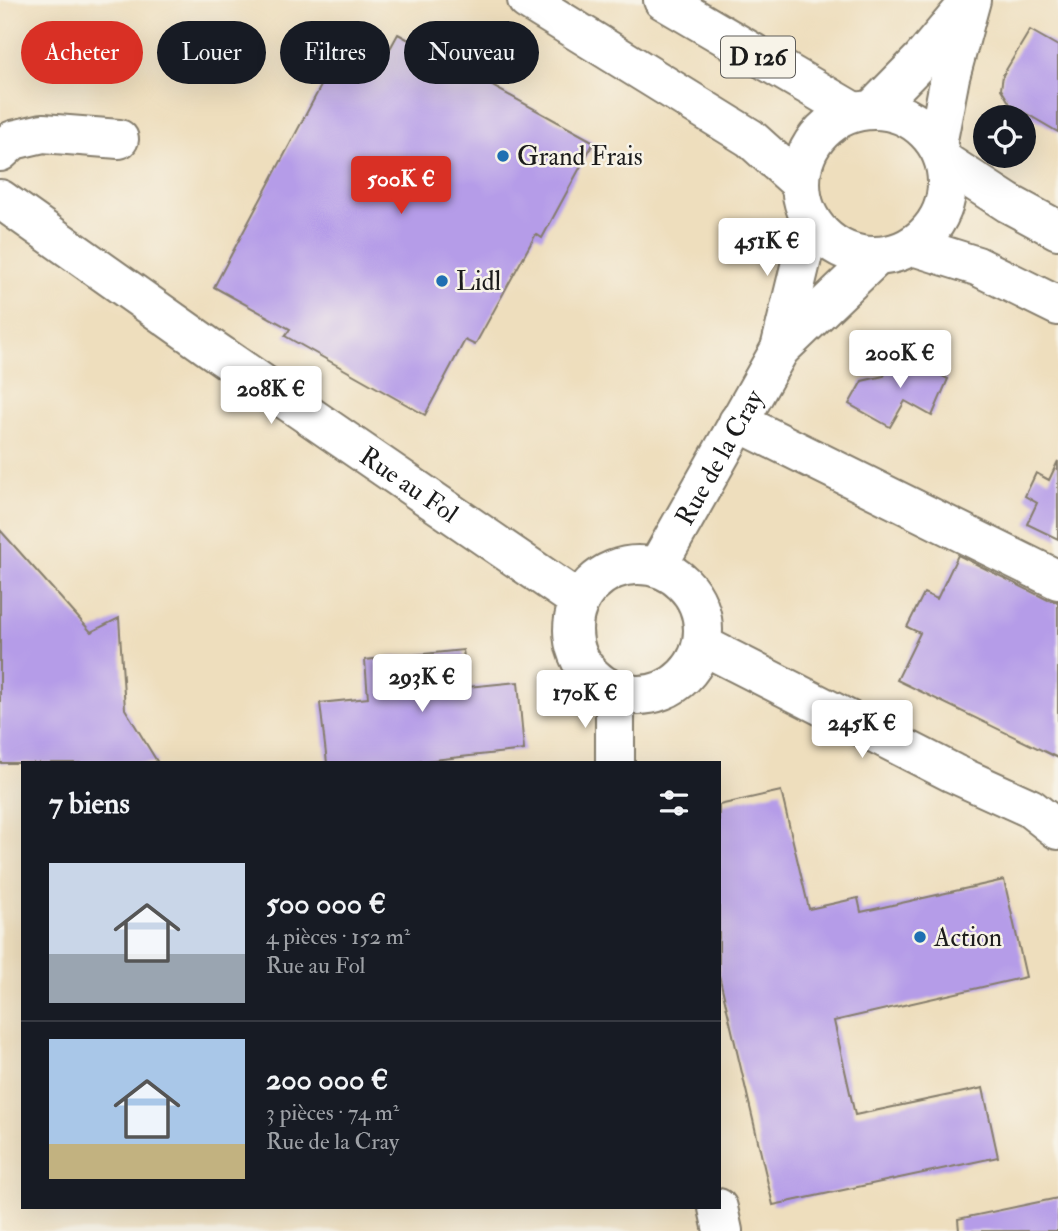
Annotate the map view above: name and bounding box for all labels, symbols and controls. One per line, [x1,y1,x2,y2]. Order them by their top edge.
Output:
chip: Acheter [21,21,143,84]
chip: Louer [157,21,266,84]
chip: Filtres [280,21,390,84]
chip: Nouveau [404,21,539,84]
road number: D 126 [721,36,795,78]
map controls [973,105,1036,168]
button: locate [973,105,1036,168]
place label: Grand Frais [517,141,643,173]
marker: Grand Frais [495,148,511,164]
pin: 500K € [344,156,458,216]
text: 500K € [367,164,435,193]
pin: 451K € [710,218,824,278]
text: 451K € [734,226,800,255]
place label: Lidl [456,266,501,298]
marker: Lidl [434,273,450,289]
pin: 200K € [843,330,957,390]
text: 200K € [865,338,935,367]
pin: 208K € [214,366,328,426]
text: 208K € [237,374,305,403]
street label: Rue de la Cray [669,384,771,531]
street label: Rue au Fol [353,440,464,531]
pin: 293K € [365,654,479,714]
text: 293K € [389,662,455,691]
pin: 170K € [528,670,642,730]
text: 170K € [553,678,617,707]
pin: 245K € [805,700,919,760]
text: 245K € [828,708,896,737]
icon: filters [655,784,693,822]
text: 7 biens [49,785,130,822]
text: 500 000 € [266,885,386,922]
icon: home [105,891,189,975]
text: 4 pièces · 152 m² [266,922,410,951]
place label: Action [933,922,1002,954]
marker: Action [912,929,928,945]
text: Rue au Fol [266,951,366,980]
text: 200 000 € [266,1061,388,1098]
icon: home [105,1067,189,1151]
text: 3 pièces · 74 m² [266,1098,399,1127]
text: Rue de la Cray [266,1127,399,1156]

